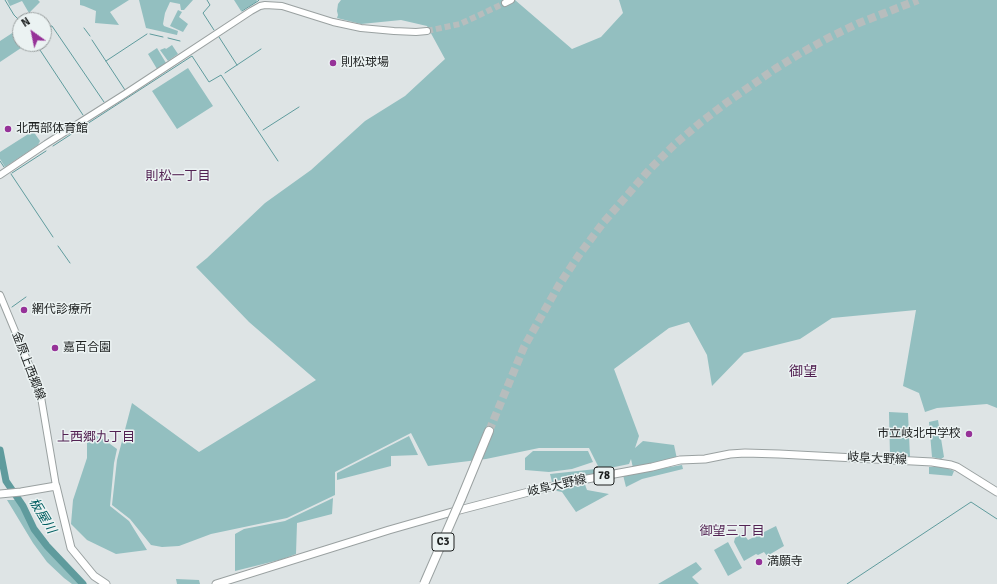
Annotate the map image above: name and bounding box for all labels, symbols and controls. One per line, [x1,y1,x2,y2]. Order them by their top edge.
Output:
north arrow [12,12,52,52]
text: N [19,15,32,30]
place label: 則松球場 [341,56,389,70]
marker: 則松球場 [328,58,338,68]
place label: 北西部体育館 [16,122,88,136]
marker: 北西部体育館 [3,124,13,134]
district label: 則松一丁目 [146,169,210,185]
place label: 網代診療所 [32,303,92,317]
marker: 網代診療所 [19,305,29,315]
street label: 金原上西郷線 [8,330,48,402]
place label: 嘉百合園 [63,341,111,355]
marker: 嘉百合園 [50,343,60,353]
district label: 御望 [789,364,817,380]
place label: 市立岐北中学校 [877,427,961,441]
marker: 市立岐北中学校 [964,429,974,439]
district label: 上西郷九丁目 [57,430,135,446]
street label: 岐阜大野線 [847,450,907,468]
road number: 78 [594,467,614,485]
street label: 岐阜大野線 [526,472,588,500]
water label: 板屋川 [25,495,59,537]
district label: 御望三丁目 [700,524,764,540]
road number: C3 [432,533,454,551]
place label: 満願寺 [767,555,803,569]
marker: 満願寺 [754,557,764,567]

